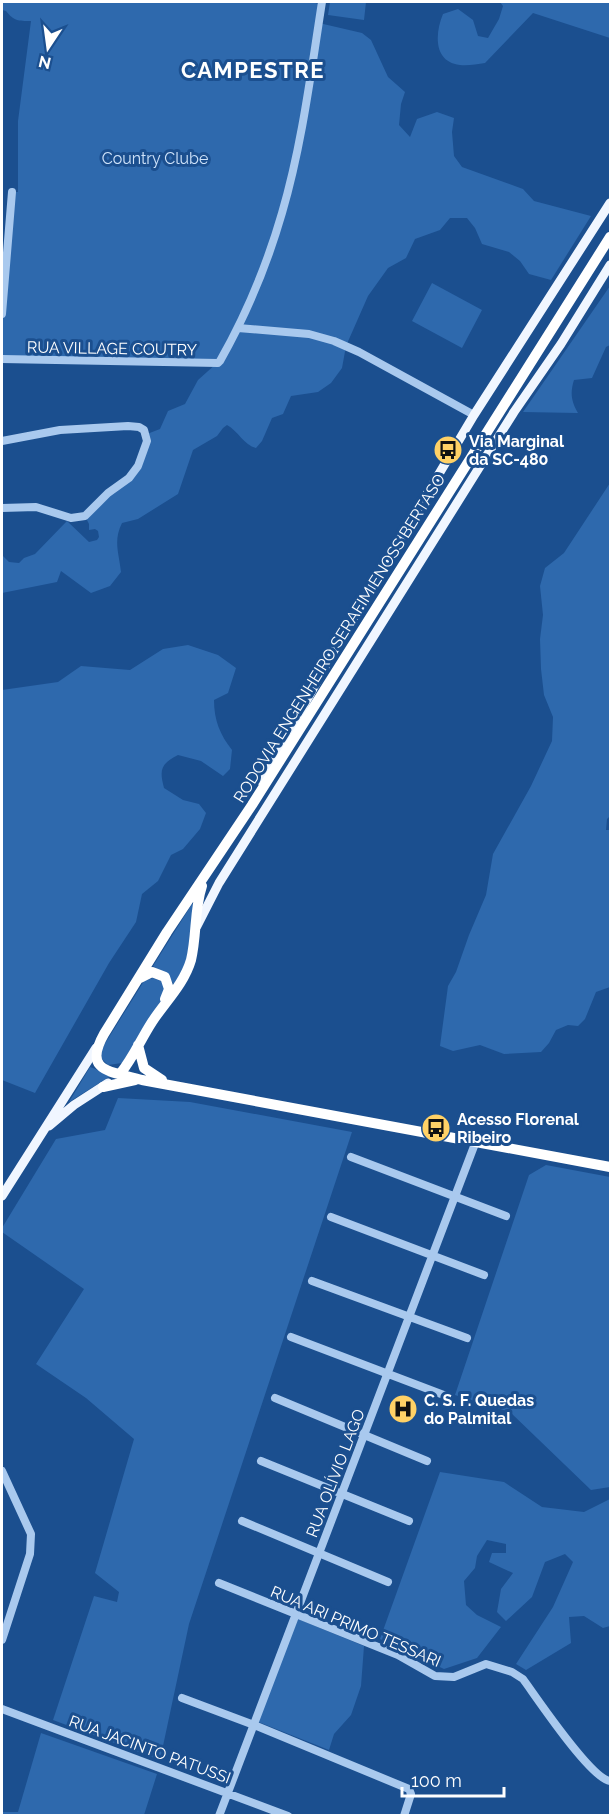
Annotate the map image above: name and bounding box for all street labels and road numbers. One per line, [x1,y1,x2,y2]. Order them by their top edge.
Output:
street label: RUA VILLAGE COUTRY [27,338,198,359]
street label: RODOVIA ENGENHEIRO SERAFIM ENOSS BERTASO [230,470,449,806]
street label: RUA OLÍVIO LAGO [301,1406,369,1540]
street label: RUA ARI PRIMO TESSARI [268,1582,444,1671]
street label: RUA JACINTO PATUSSI [66,1711,233,1788]

